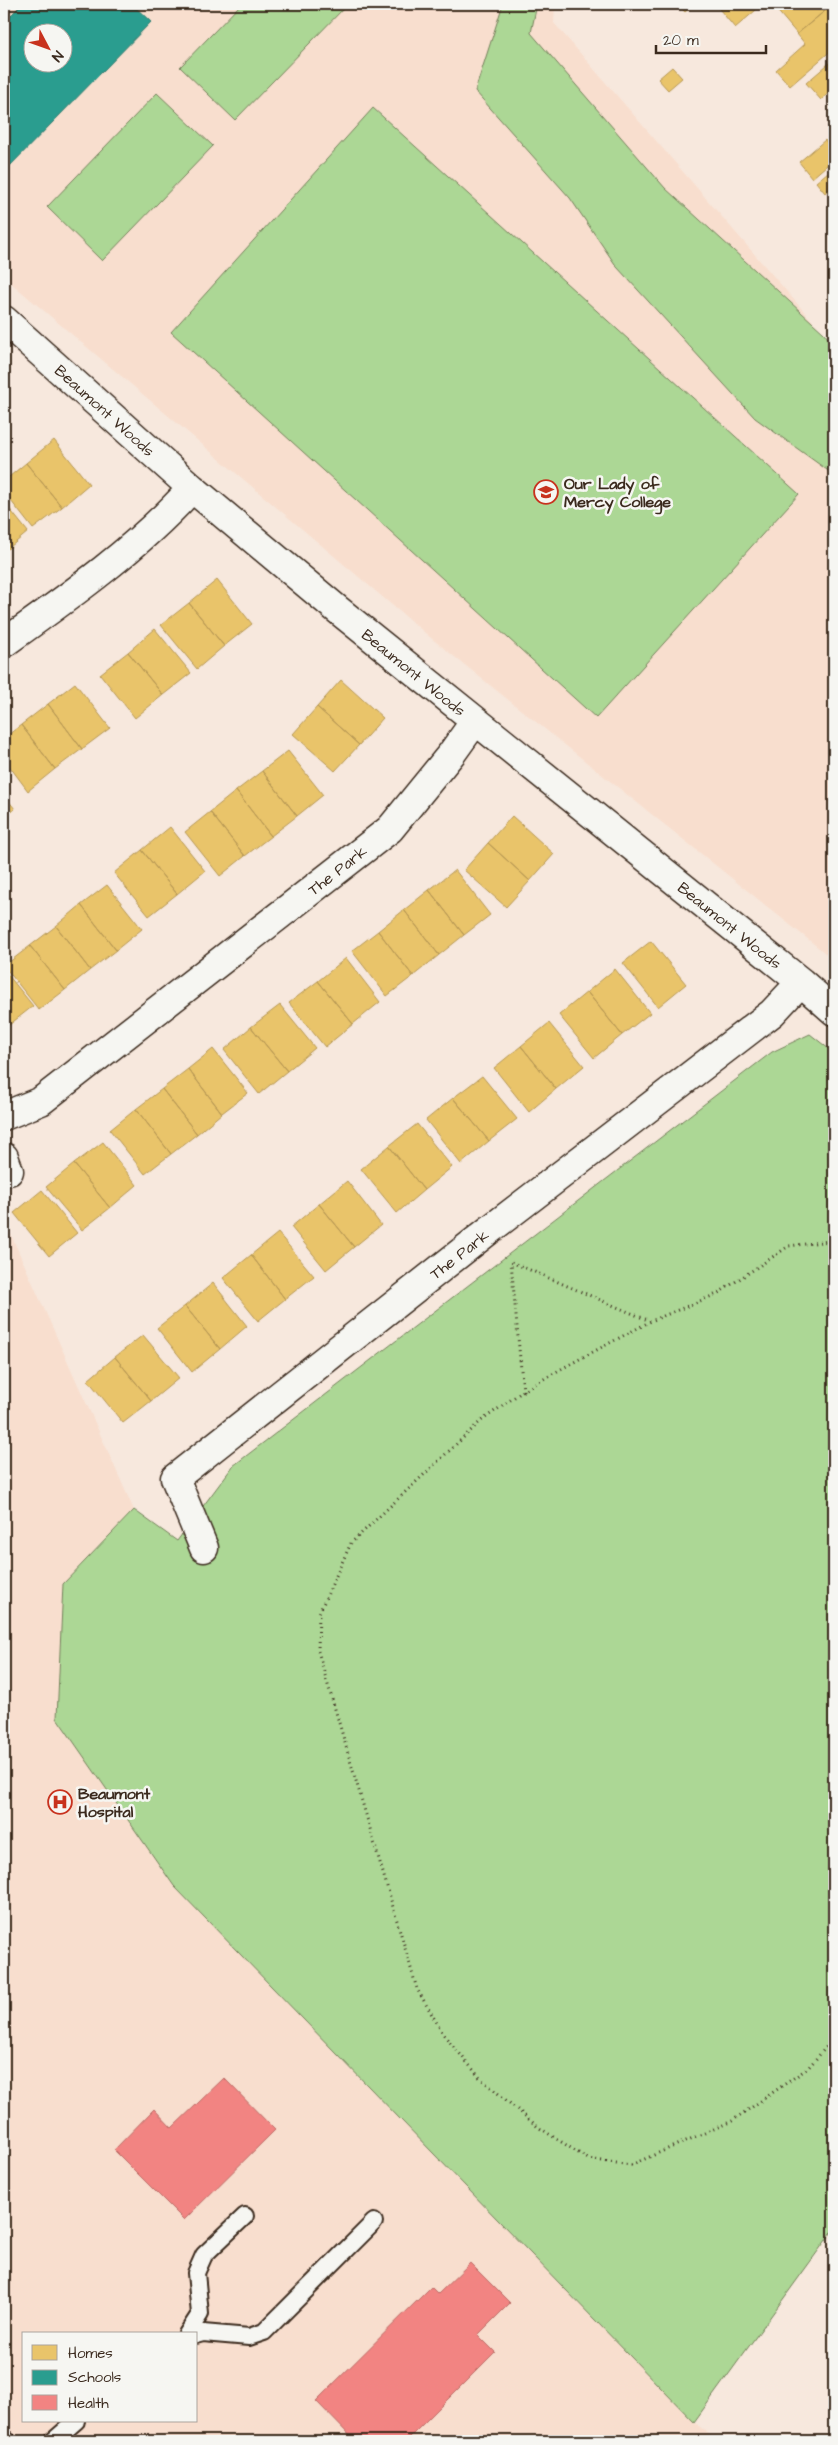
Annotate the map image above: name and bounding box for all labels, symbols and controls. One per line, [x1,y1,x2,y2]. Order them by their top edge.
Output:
north arrow [22,22,72,72]
scale bar [656,22,766,54]
text: 20 m [663,30,699,51]
text: N [46,46,67,66]
street label: Beaumont Woods [49,360,159,462]
place label: Our Lady of Mercy College [564,473,671,515]
school or university icon: Our Lady of Mercy College [533,479,559,505]
street label: Beaumont Woods [357,624,470,722]
street label: The Park [303,840,372,901]
street label: Beaumont Woods [673,877,786,975]
street label: The Park [425,1224,494,1285]
place label: Beaumont Hospital [78,1783,151,1823]
hospital icon: Beaumont Hospital [47,1789,73,1815]
legend [22,2332,198,2422]
text: Homes [68,2343,113,2364]
text: Schools [68,2367,122,2388]
text: Health [68,2393,109,2414]

